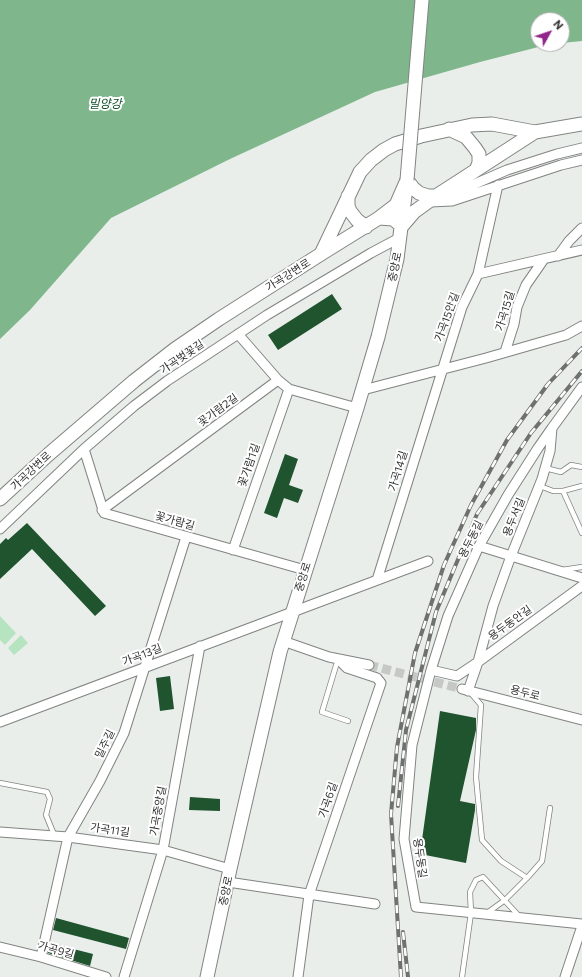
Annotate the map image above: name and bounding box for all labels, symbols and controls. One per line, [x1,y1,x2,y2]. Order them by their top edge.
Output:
north arrow [530,12,570,52]
text: N [551,17,566,32]
water label: 밀양강 [88,97,122,111]
street label: 중앙로 [385,251,405,283]
street label: 가곡강변로 [263,256,313,294]
street label: 가곡15길 [493,289,517,333]
street label: 가곡15안길 [432,291,462,343]
street label: 가곡벚꽃길 [157,337,207,377]
street label: 꽃가람2길 [195,391,241,429]
street label: 꽃가람1길 [235,441,263,489]
street label: 가곡강변로 [8,449,54,493]
street label: 가곡14길 [386,449,410,493]
street label: 용두서길 [500,496,528,538]
street label: 꽃가람길 [154,509,196,533]
street label: 용두동길 [456,518,486,560]
street label: 중앙로 [292,561,314,593]
street label: 용두동안길 [486,603,534,643]
street label: 가곡13길 [120,641,164,669]
street label: 용두로 [509,683,541,703]
street label: 밀주길 [92,727,118,761]
street label: 가곡6길 [316,780,340,820]
street label: 가곡중앙길 [147,785,169,837]
street label: 가곡11길 [89,821,131,839]
street label: 용두동길 [411,837,429,879]
street label: 중앙로 [216,875,236,907]
street label: 가곡9길 [36,939,76,961]

